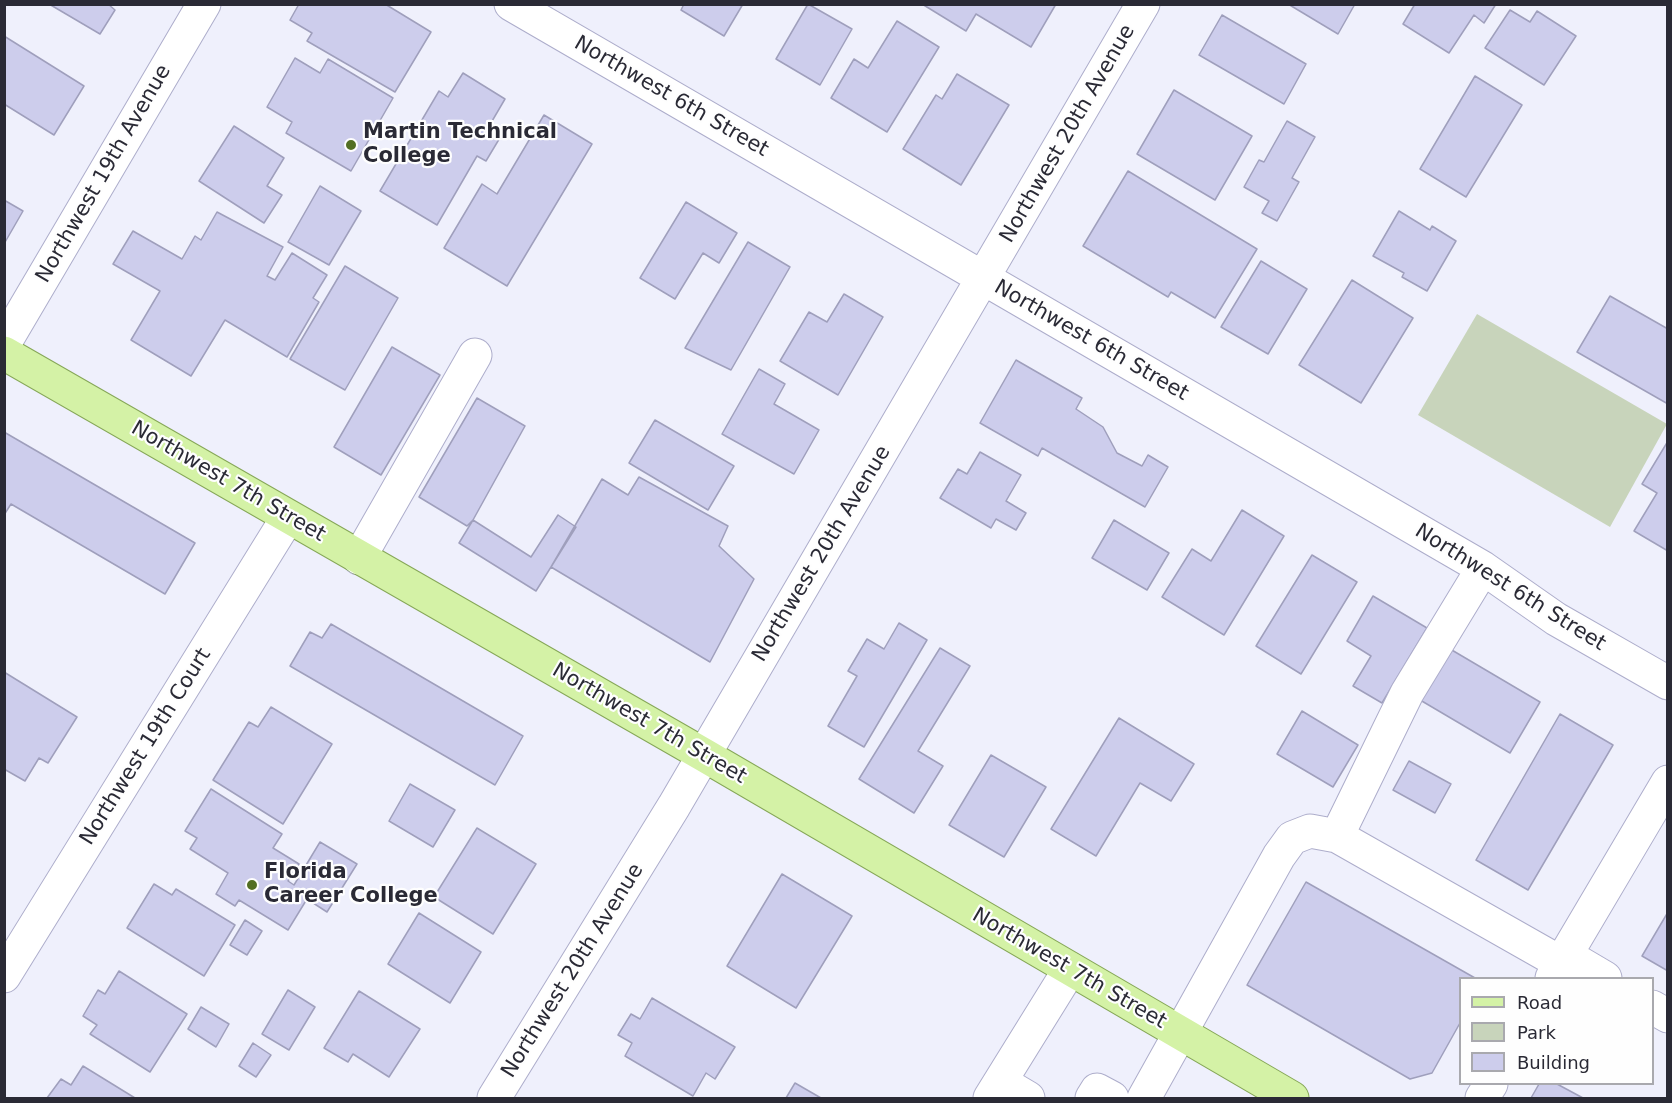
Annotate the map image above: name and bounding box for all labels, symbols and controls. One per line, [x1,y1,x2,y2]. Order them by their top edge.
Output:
street label: Northwest 20th Avenue [995,20,1141,248]
street label: Northwest 6th Street [569,31,773,163]
street label: Northwest 19th Avenue [31,60,177,288]
place label: Martin Technical College [363,120,557,170]
marker: Martin Technical College [344,138,358,152]
street label: Northwest 6th Street [989,275,1193,407]
street label: Northwest 7th Street [126,416,330,548]
street label: Northwest 20th Avenue [747,441,897,667]
street label: Northwest 6th Street [1410,519,1610,657]
street label: Northwest 19th Court [75,644,217,850]
street label: Northwest 7th Street [547,658,751,790]
street label: Northwest 20th Avenue [497,859,649,1083]
place label: Florida Career College [264,860,438,910]
marker: Florida Career College [245,878,259,892]
street label: Northwest 7th Street [967,903,1171,1035]
legend [1459,977,1654,1085]
text: Road [1517,992,1562,1013]
text: Park [1517,1022,1556,1043]
text: Building [1517,1052,1590,1073]

